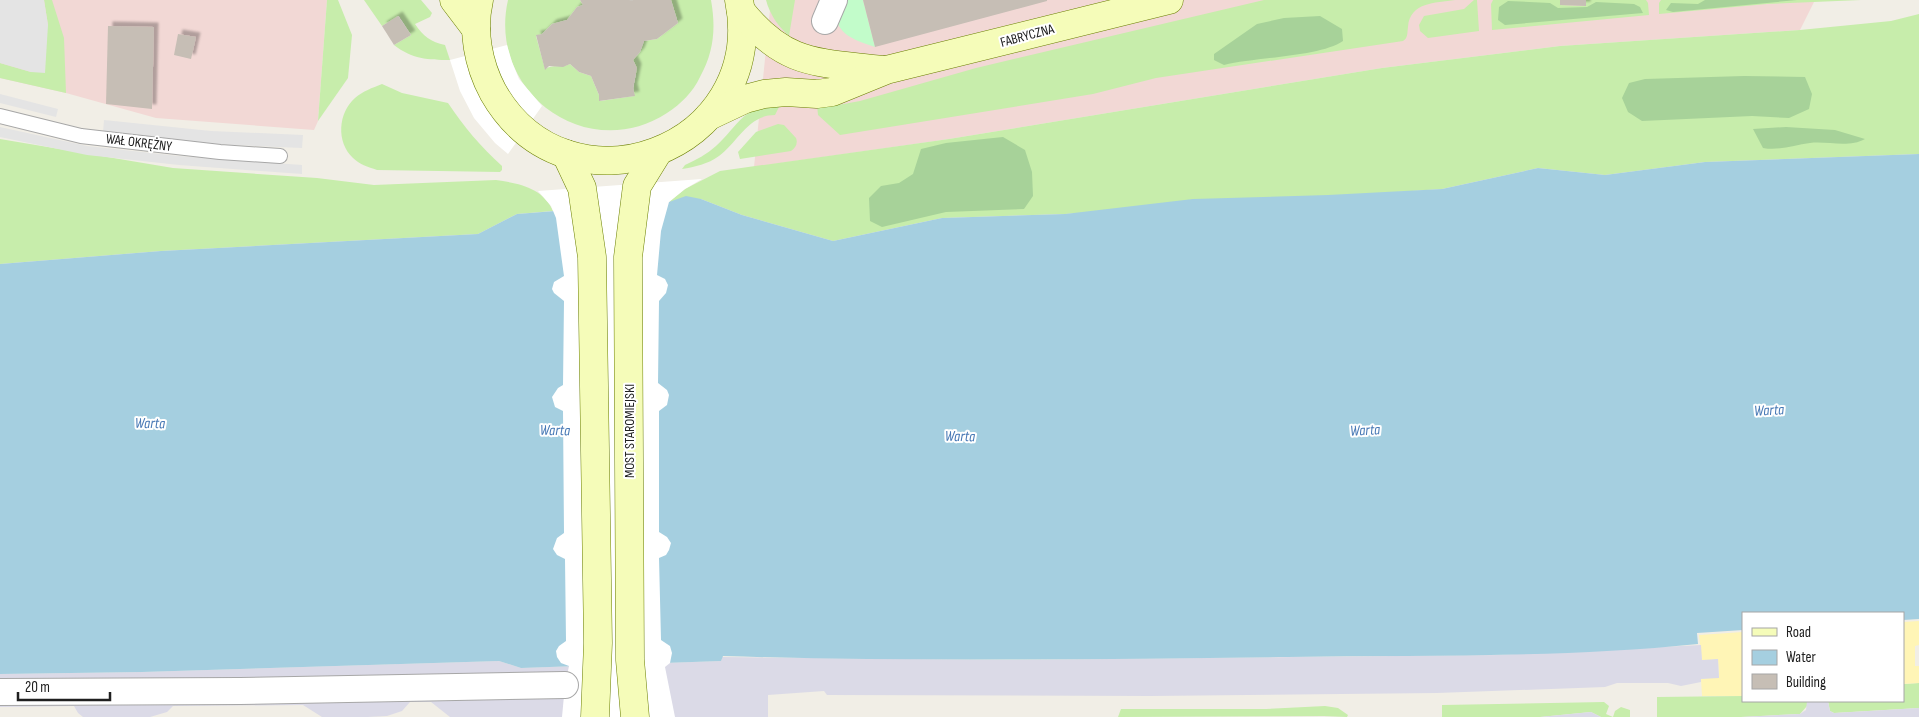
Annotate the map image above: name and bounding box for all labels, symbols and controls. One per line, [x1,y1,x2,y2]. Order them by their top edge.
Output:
street label: FABRYCZNA [998,20,1057,51]
street label: WAŁ OKRĘŻNY [105,130,173,155]
street label: MOST STAROMIEJSKI [621,384,638,478]
water label: Warta [1753,400,1785,421]
water label: Warta [135,414,165,433]
water label: Warta [1349,420,1381,441]
water label: Warta [540,421,570,440]
water label: Warta [945,427,975,446]
legend [1742,612,1904,702]
text: Road [1786,623,1811,642]
text: Water [1786,648,1817,667]
scale bar [18,670,110,702]
text: Building [1786,673,1826,692]
text: 20 m [25,678,50,697]

